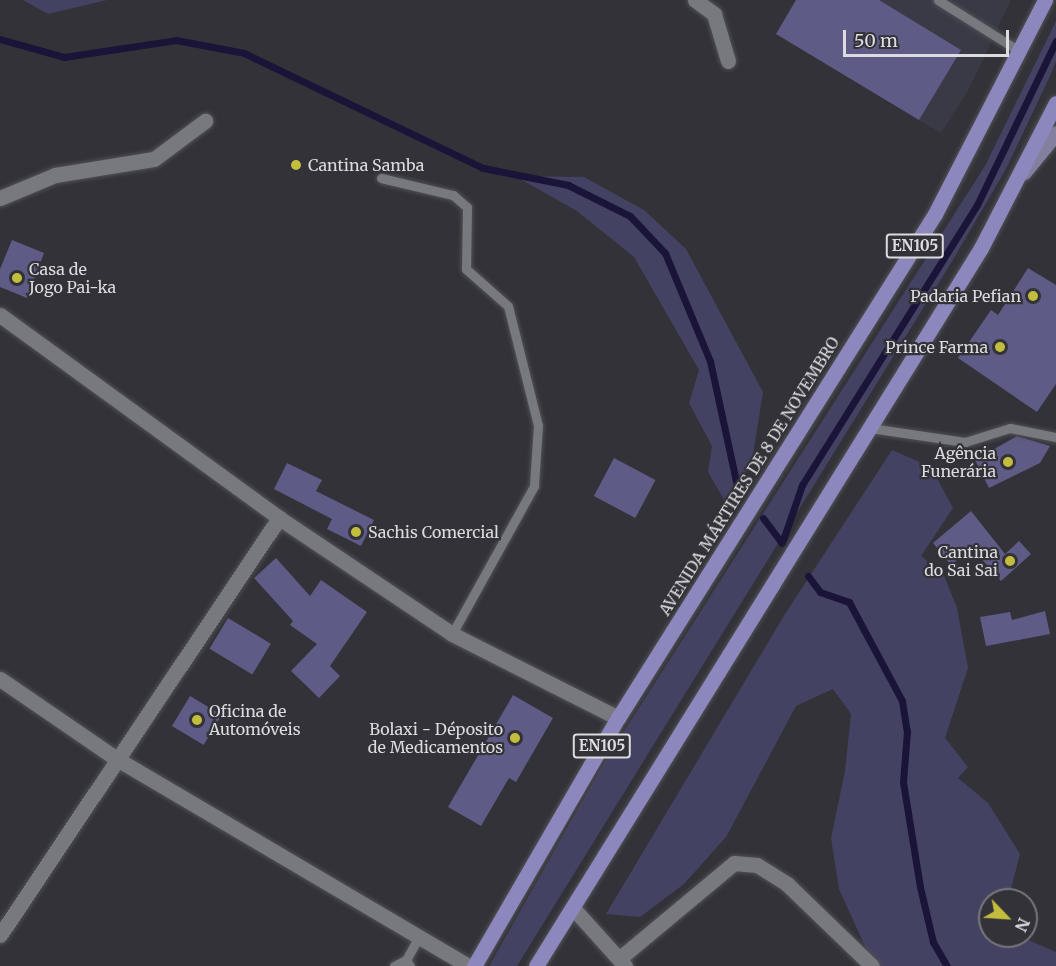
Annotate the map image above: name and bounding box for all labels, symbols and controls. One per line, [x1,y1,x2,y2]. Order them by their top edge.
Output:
scale bar [846,18,1012,56]
text: 50 m [854,29,898,52]
place label: Cantina Samba [308,155,424,175]
marker: Cantina Samba [289,158,303,172]
road number: EN105 [885,234,945,258]
place label: Casa de Jogo Pai-ka [29,259,116,297]
marker: Casa de Jogo Pai-ka [10,271,24,285]
place label: Padaria Pefian [910,286,1021,306]
marker: Padaria Pefian [1026,289,1040,303]
street label: AVENIDA MÁRTIRES DE 8 DE NOVEMBRO [655,333,843,619]
place label: Prince Farma [885,337,988,357]
marker: Prince Farma [993,340,1007,354]
place label: Agência Funerária [921,443,996,481]
marker: Agência Funerária [1001,455,1015,469]
place label: Sachis Comercial [368,522,499,542]
marker: Sachis Comercial [349,525,363,539]
place label: Cantina do Sai Sai [924,542,998,580]
marker: Cantina do Sai Sai [1003,554,1017,568]
place label: Oficina de Automóveis [209,701,300,739]
marker: Oficina de Automóveis [190,713,204,727]
place label: Bolaxi - Déposito de Medicamentos [368,719,503,757]
marker: Bolaxi - Déposito de Medicamentos [508,731,522,745]
road number: EN105 [572,734,632,758]
north arrow [978,888,1038,948]
text: N [1011,915,1034,935]

